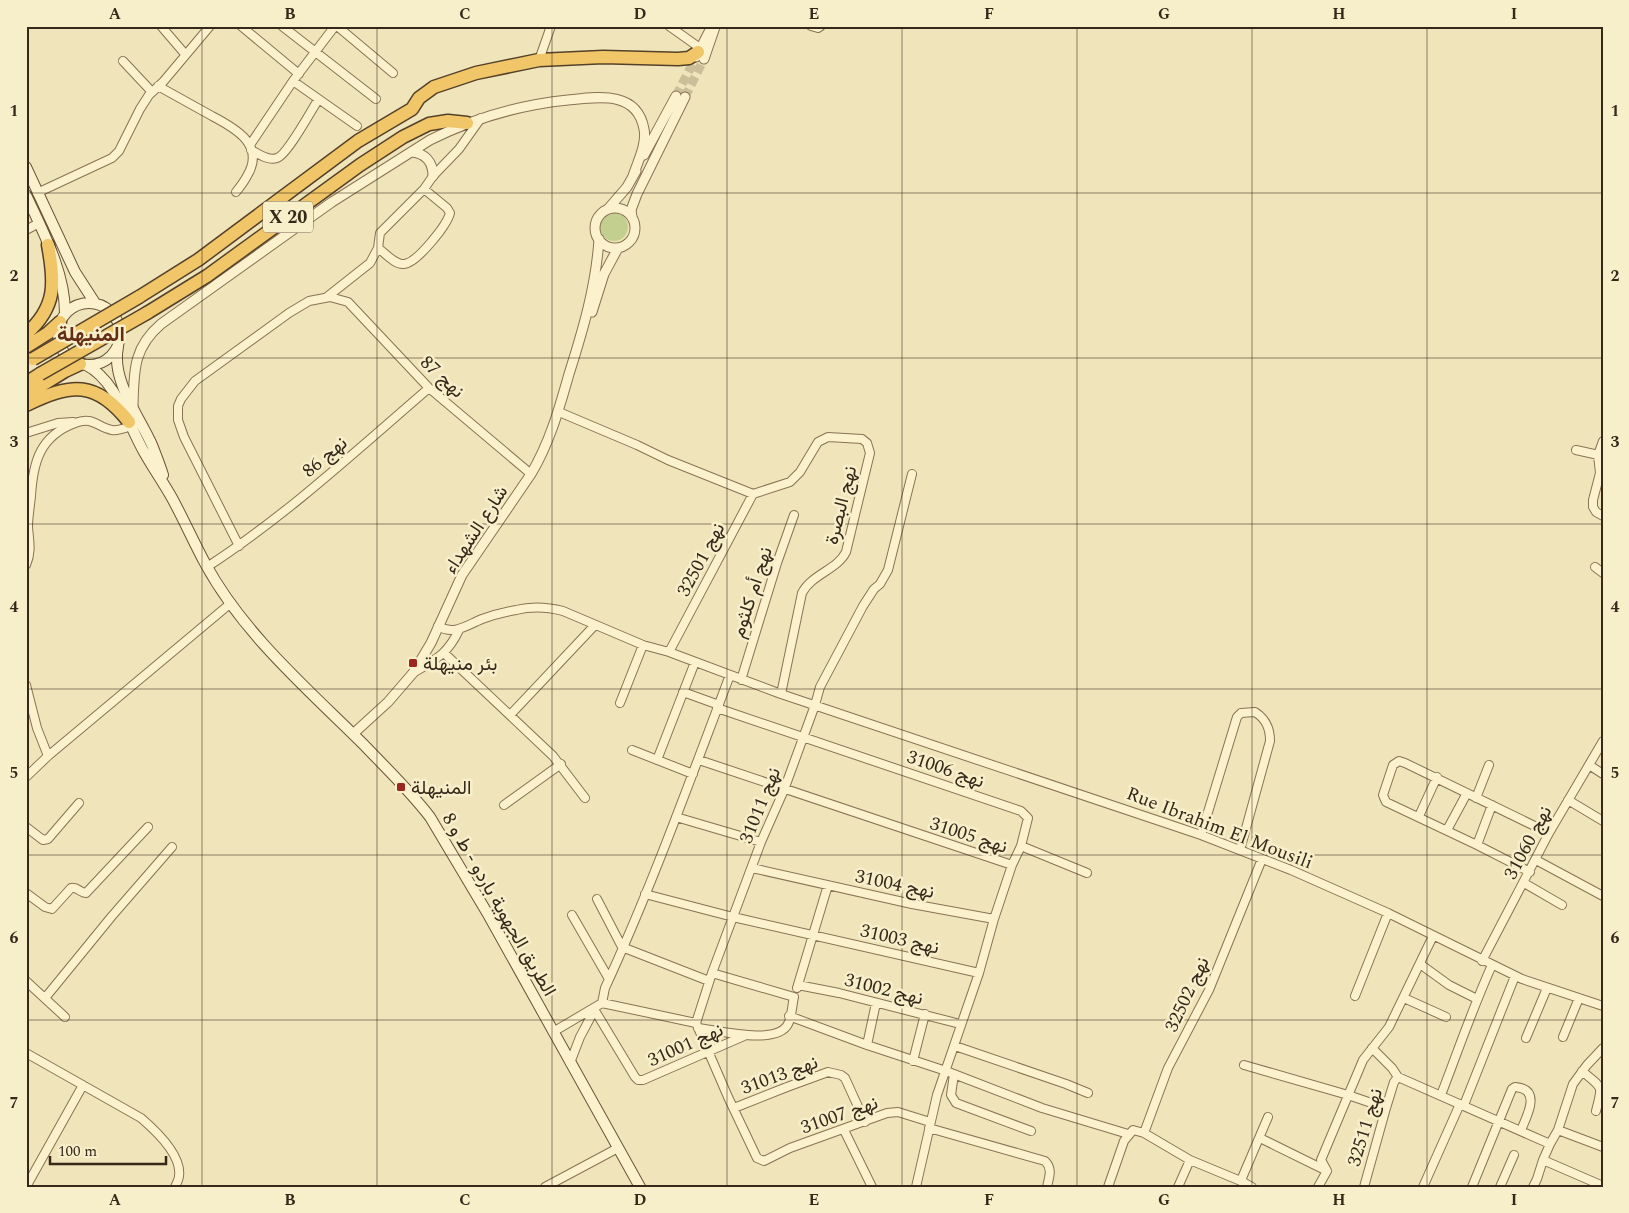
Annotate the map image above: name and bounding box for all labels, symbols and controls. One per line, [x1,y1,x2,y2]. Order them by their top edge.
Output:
text: A [109,2,122,26]
text: B [284,2,296,26]
text: C [459,2,471,26]
text: D [634,2,647,26]
text: E [809,2,819,26]
text: F [984,2,994,26]
text: G [1158,2,1170,26]
text: H [1332,2,1346,26]
text: I [1511,2,1517,26]
text: 1 [10,99,18,123]
text: 1 [1611,99,1619,123]
road number: X 20 [263,202,313,232]
text: 2 [10,264,19,288]
text: 2 [1611,264,1620,288]
district label: المنيهلة [57,319,125,351]
street label: نهج 87 [413,349,471,405]
street label: نهج 86 [296,429,354,485]
text: 3 [10,430,19,454]
text: 3 [1611,430,1620,454]
street label: نهج البصرة [818,463,865,548]
street label: شارع الشهداء [437,480,516,580]
street label: نهج 32501 [670,517,733,602]
street label: نهج أم كلثوم [724,543,781,642]
text: 4 [10,595,19,619]
text: 4 [1611,595,1620,619]
place label: بئر منيهلة [423,650,497,679]
marker: بئر منيهلة [407,657,419,669]
street label: نهج 31006 [903,743,988,796]
text: 5 [10,761,18,785]
text: 5 [1611,761,1619,785]
street label: نهج 31011 [732,763,789,848]
place label: المنيهلة [411,774,471,803]
street label: Rue Ibrahim El Mousili [1122,779,1317,877]
marker: المنيهلة [395,781,407,793]
street label: نهج 31060 [1497,800,1560,885]
street label: الطريق الجهوية باردو - ط و 8 [434,807,563,1002]
street label: نهج 31005 [926,809,1011,862]
street label: نهج 31004 [852,862,937,907]
street label: نهج 31003 [857,916,942,963]
text: 6 [10,926,19,950]
text: 6 [1611,926,1620,950]
street label: نهج 32502 [1157,952,1217,1037]
street label: نهج 31002 [841,966,926,1013]
street label: نهج 31001 [643,1016,728,1075]
street label: نهج 31013 [737,1048,822,1103]
street label: نهج 32511 [1340,1085,1391,1170]
street label: نهج 31007 [797,1089,882,1142]
text: 7 [10,1091,19,1115]
text: 7 [1611,1091,1620,1115]
scale bar [50,1133,166,1165]
text: 100 m [58,1140,97,1163]
text: A [109,1188,122,1212]
text: B [284,1188,296,1212]
text: C [459,1188,471,1212]
text: D [634,1188,647,1212]
text: E [809,1188,819,1212]
text: F [984,1188,994,1212]
text: G [1158,1188,1170,1212]
text: H [1332,1188,1346,1212]
text: I [1511,1188,1517,1212]

